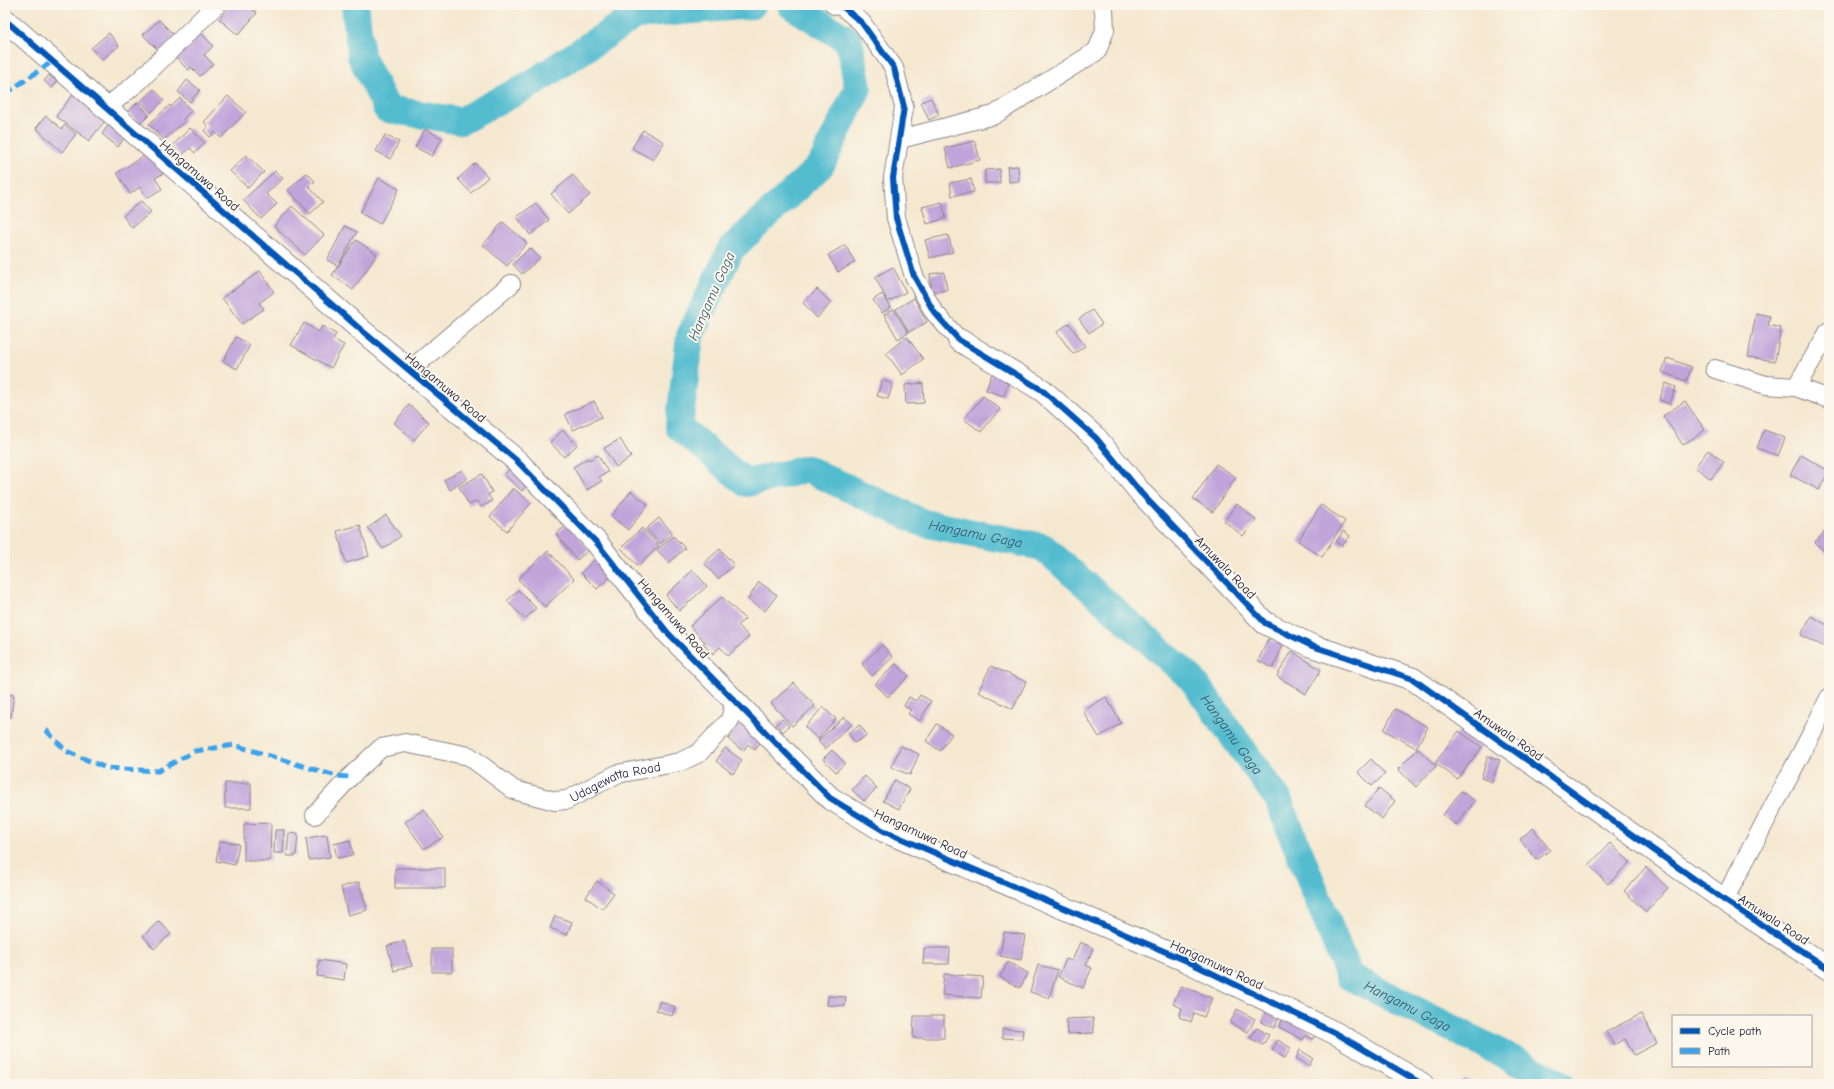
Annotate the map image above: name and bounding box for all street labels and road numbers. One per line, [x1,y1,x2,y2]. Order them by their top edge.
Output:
street label: Hangamuwa Road [157,137,243,214]
street label: Hangamuwa Road [402,349,489,426]
street label: Amuwala Road [1192,533,1259,602]
street label: Hangamuwa Road [635,575,712,661]
street label: Amuwala Road [1471,705,1546,764]
street label: Udagewatta Road [567,759,662,805]
street label: Hangamuwa Road [872,805,970,862]
street label: Amuwala Road [1736,891,1812,948]
street label: Hangamuwa Road [1168,936,1266,993]

